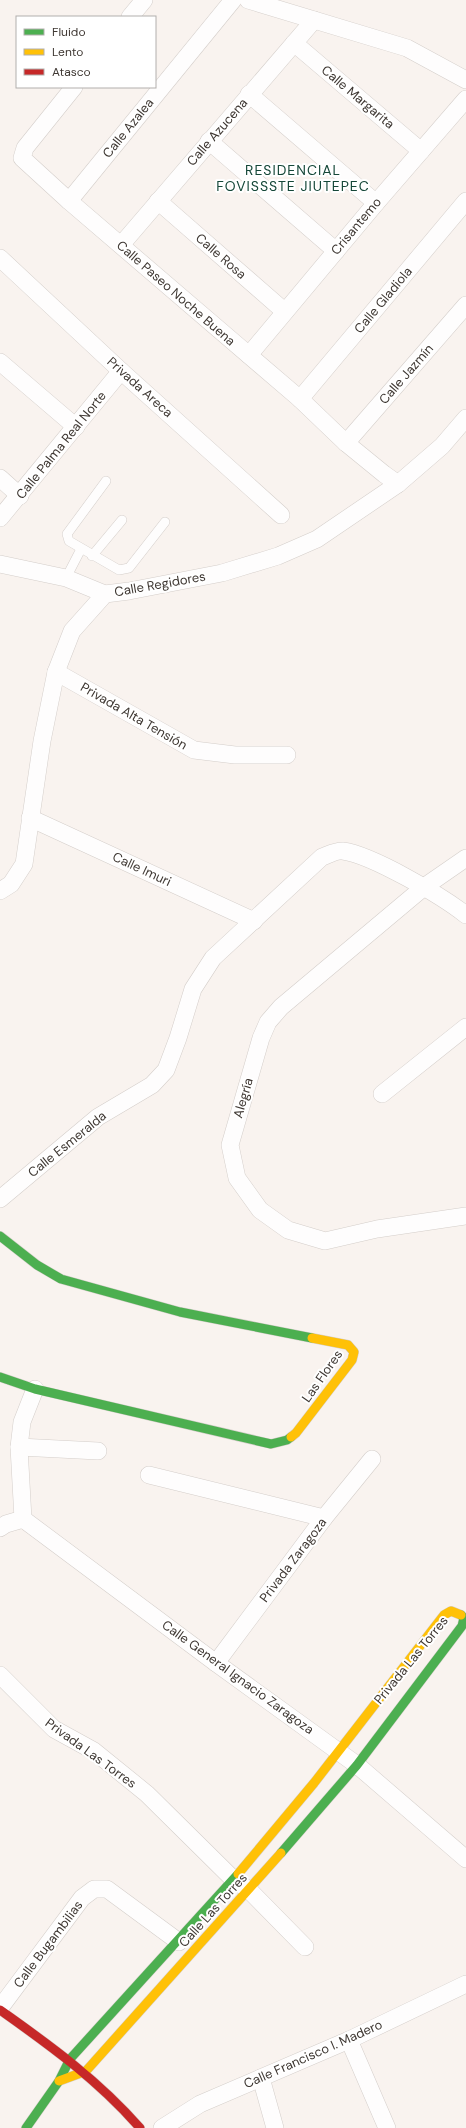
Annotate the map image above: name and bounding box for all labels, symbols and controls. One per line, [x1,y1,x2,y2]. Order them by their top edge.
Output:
legend [16,16,156,88]
text: Fluido [52,24,86,40]
text: Lento [52,44,83,60]
street label: Calle Margarita [318,62,398,132]
text: Atasco [52,64,91,80]
street label: Calle Azalea [99,95,157,161]
street label: Calle Azucena [183,95,251,169]
district label: RESIDENCIAL FOVISSSTE JIUTEPEC [216,161,370,195]
street label: Crisantemo [327,194,385,258]
street label: Calle Rosa [192,229,250,283]
street label: Calle Paseo Noche Buena [113,237,239,349]
street label: Calle Gladiola [350,263,416,337]
street label: Calle Jazmín [375,340,437,408]
street label: Privada Areca [104,353,176,421]
street label: Calle Palma Real Norte [12,387,110,503]
street label: Calle Regidores [113,568,207,600]
street label: Privada Alta Tensión [77,678,191,754]
street label: Calle Imuri [110,848,174,890]
street label: Alegría [229,1076,257,1120]
street label: Calle Esmeralda [24,1107,110,1181]
street label: Las Flores [298,1347,346,1405]
street label: Privada Zaragoza [256,1514,330,1606]
street label: Privada Las Torres [370,1612,452,1708]
street label: Calle General Ignacio Zaragoza [159,1616,317,1738]
street label: Privada Las Torres [42,1714,140,1792]
street label: Calle Las Torres [175,1869,251,1951]
street label: Calle Bugambilias [10,1897,86,1991]
street label: Calle Francisco I. Madero [241,2016,385,2092]

